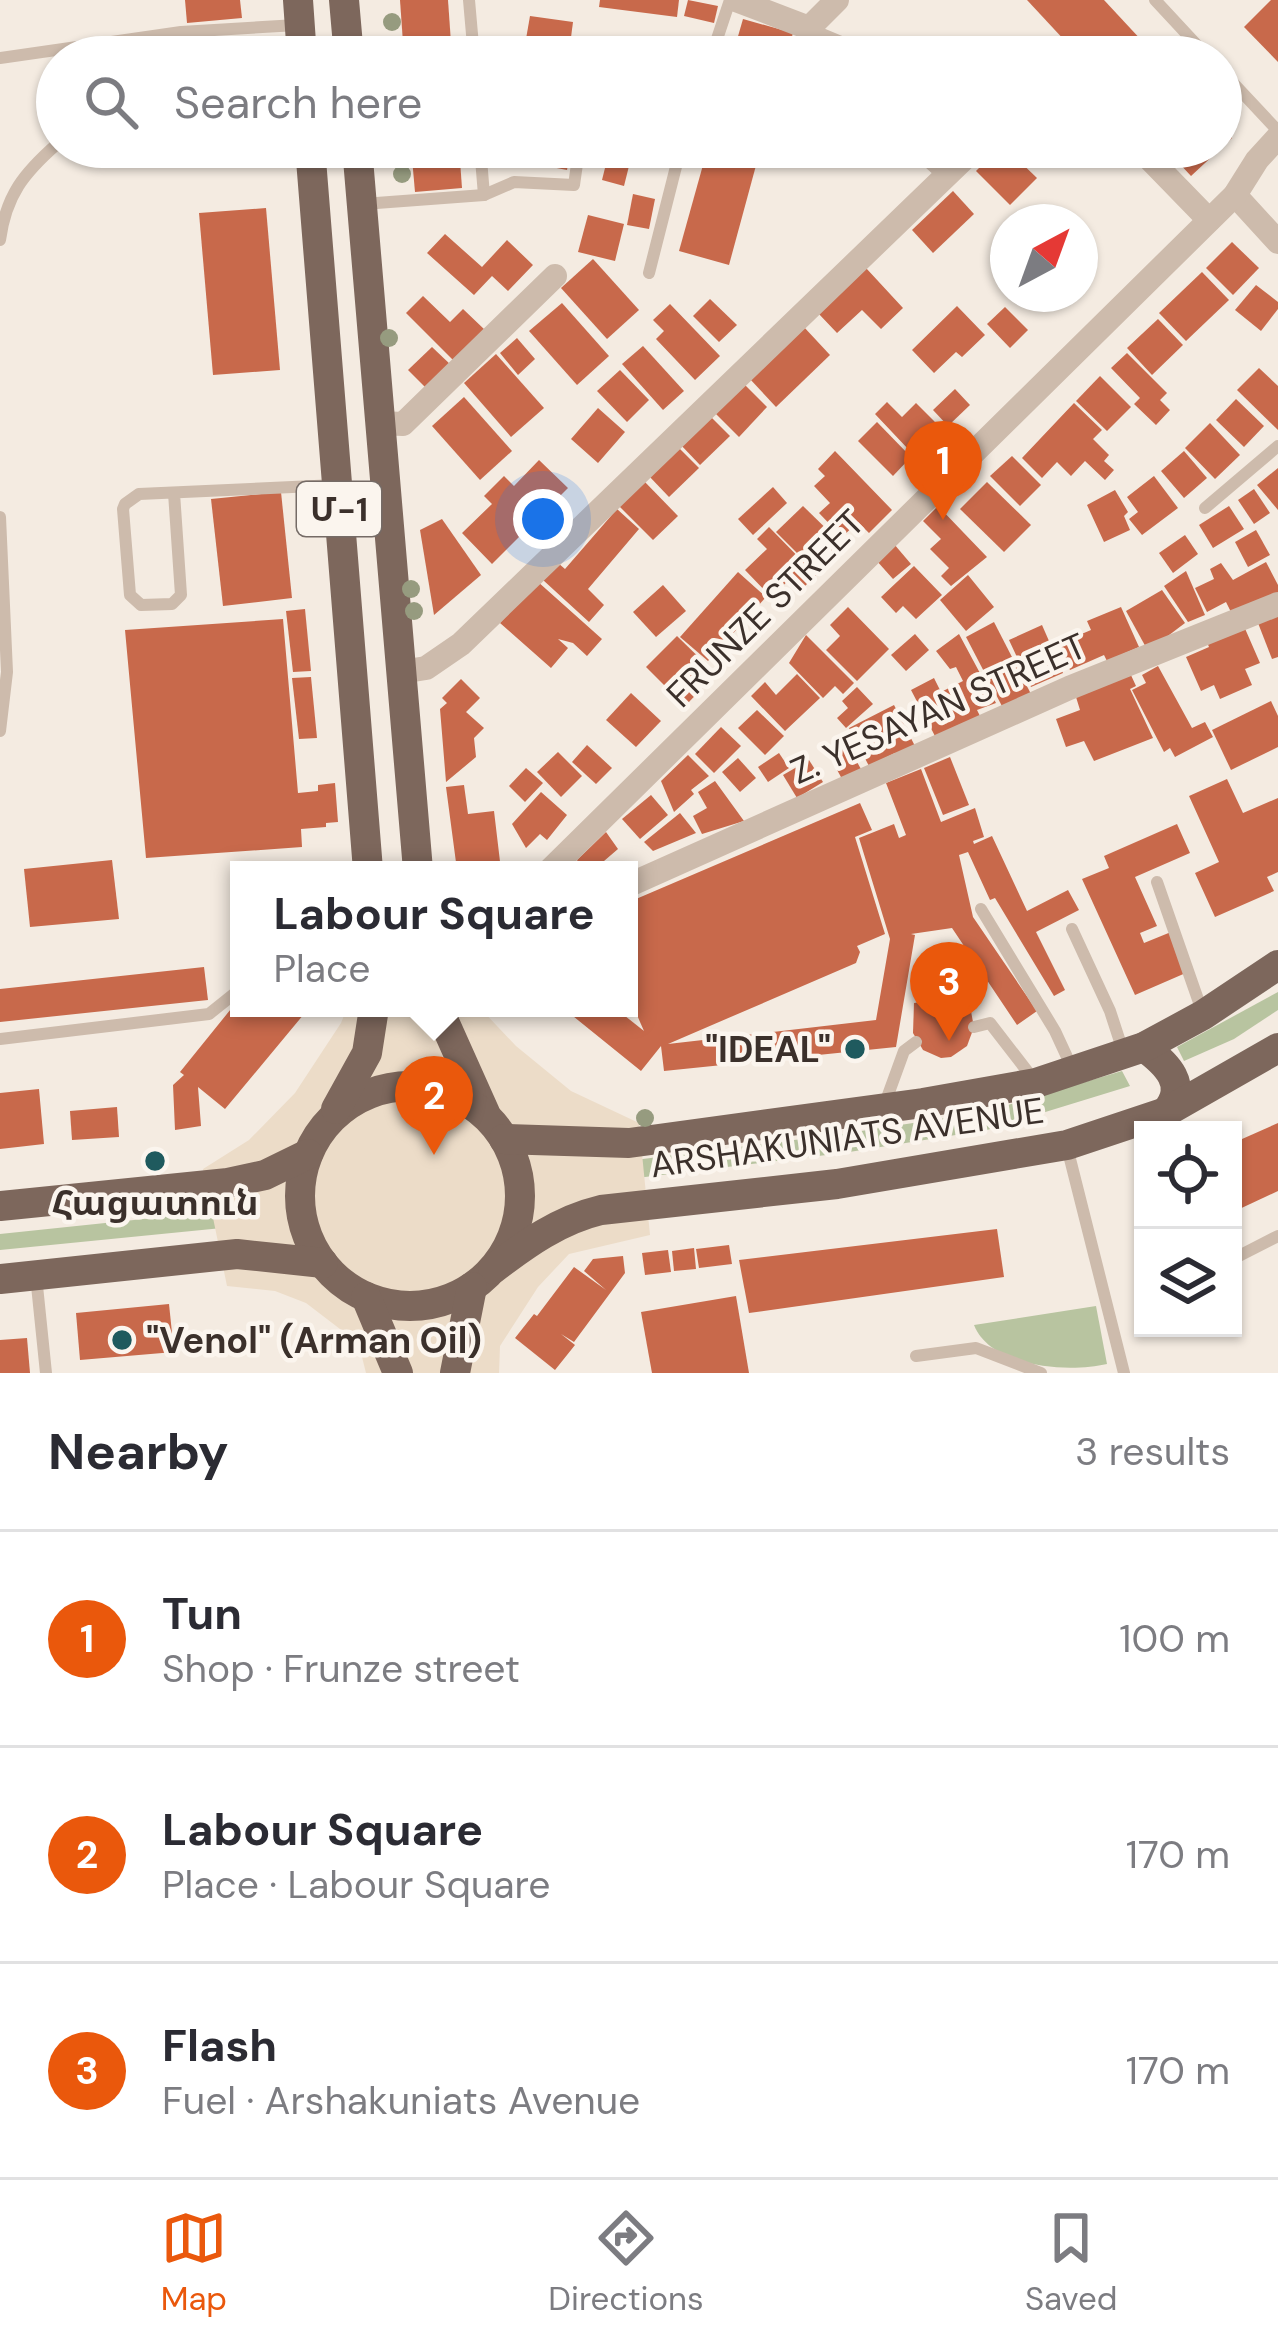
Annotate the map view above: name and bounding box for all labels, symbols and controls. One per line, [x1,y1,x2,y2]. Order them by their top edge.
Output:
search box [36,36,1242,168]
icon: search [78,69,144,135]
text: Search here [174,73,422,132]
north arrow [990,204,1098,312]
pin: 1 [904,421,982,520]
road number: Մ-1 [297,482,381,536]
your location [513,489,573,549]
street label: FRUNZE STREET [656,499,874,717]
street label: Z. YESAYAN STREET [783,622,1093,795]
popup [230,861,638,1017]
text: Labour Square [274,884,595,943]
pin: 3 [910,942,988,1041]
text: Place [274,943,371,994]
place label: "IDEAL" [705,1026,831,1073]
marker: "IDEAL" [842,1036,868,1062]
pin: 2 [395,1056,473,1155]
street label: ARSHAKUNIATS AVENUE [647,1087,1047,1188]
map controls [1134,1121,1242,1337]
button: locate [1134,1121,1242,1229]
marker: Հացատուն [142,1148,168,1174]
place label: Հացատուն [51,1179,259,1226]
button: layers [1134,1229,1242,1337]
place label: "Venol" (Arman Oil) [146,1317,482,1364]
marker: "Venol" (Arman Oil) [109,1327,135,1353]
text: Nearby [48,1418,229,1485]
text: 3 results [1075,1426,1230,1477]
text: Tun [162,1584,242,1643]
text: 1 [80,1613,94,1664]
text: 100 m [1119,1613,1230,1664]
text: Shop · Frunze street [162,1643,520,1694]
text: Labour Square [162,1800,483,1859]
text: 2 [76,1829,98,1880]
text: 170 m [1126,1829,1230,1880]
text: Place · Labour Square [162,1859,550,1910]
text: Flash [162,2016,277,2075]
text: 3 [75,2045,99,2096]
text: 170 m [1126,2045,1230,2096]
text: Fuel · Arshakuniats Avenue [162,2075,640,2126]
tab: Map [161,2205,227,2320]
tab: Directions [548,2205,704,2320]
tab: Saved [1025,2205,1117,2320]

